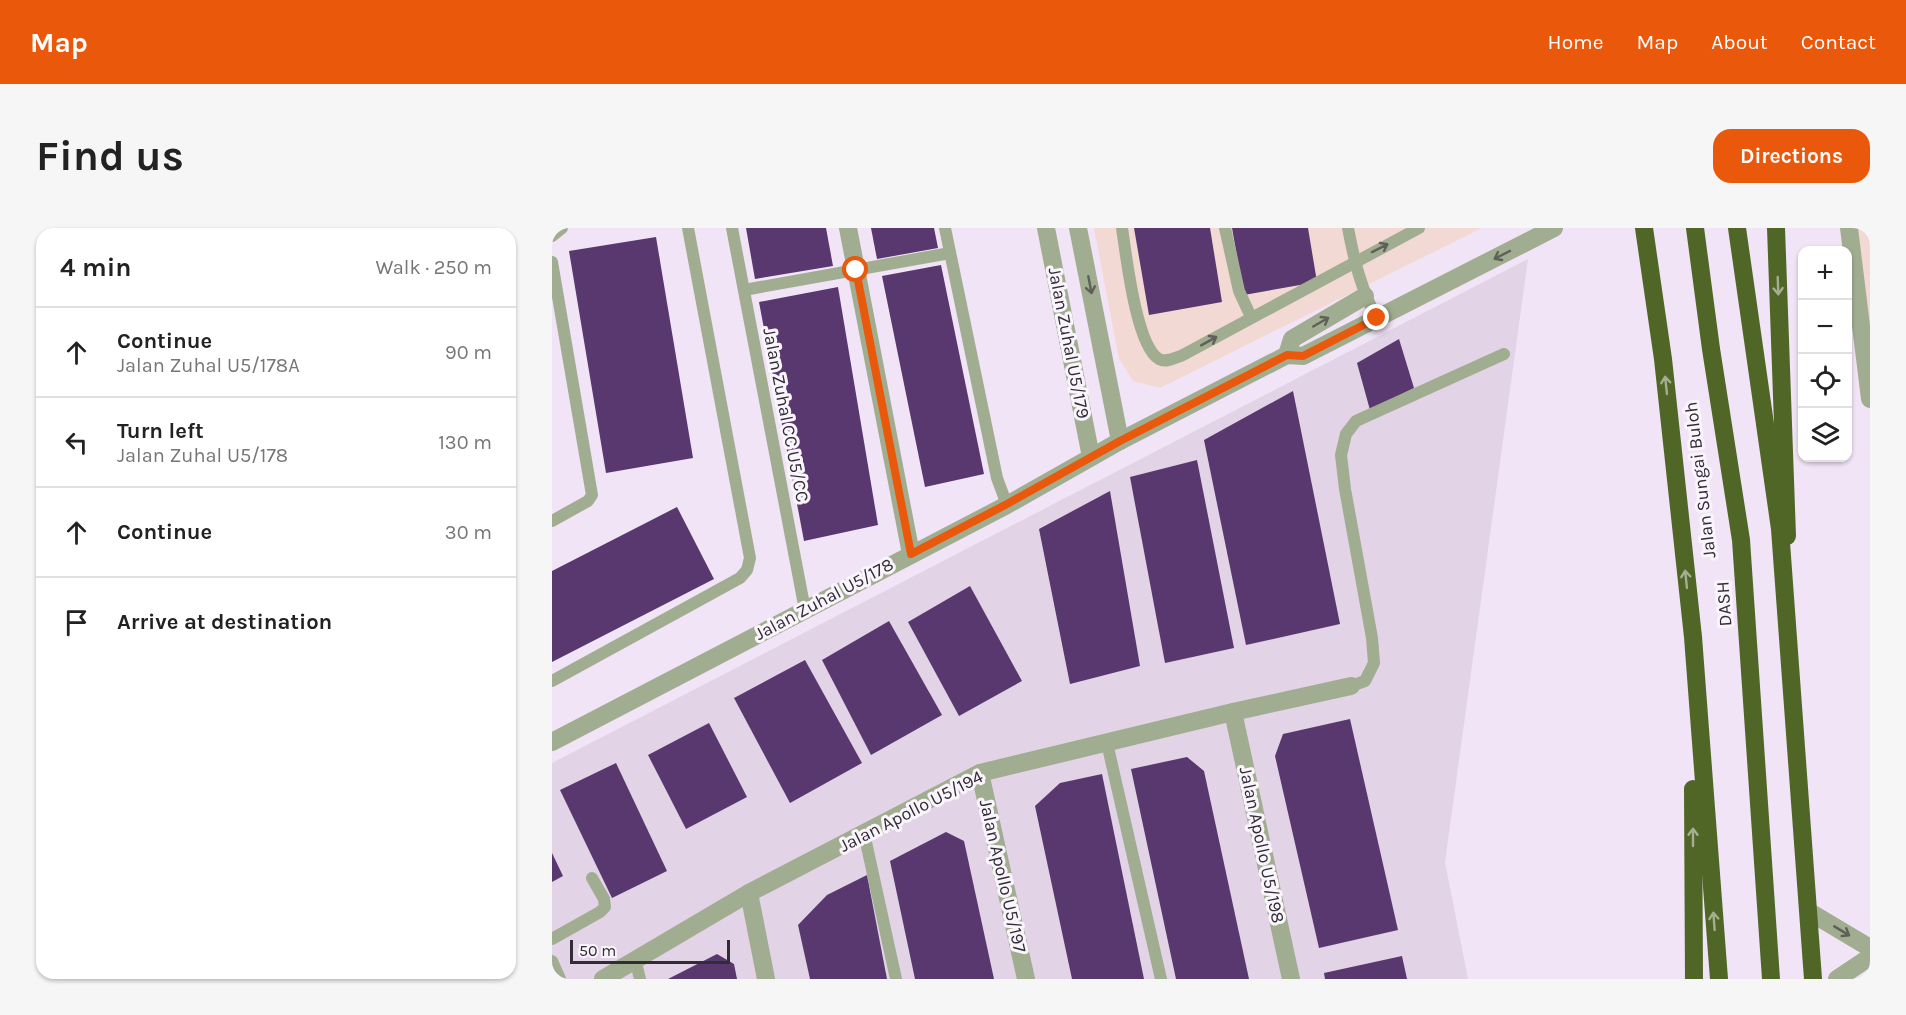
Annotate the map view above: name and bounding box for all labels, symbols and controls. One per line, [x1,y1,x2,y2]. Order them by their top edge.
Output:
text: Map [30,26,88,59]
text: Home [1548,30,1604,54]
text: Map [1637,30,1678,54]
text: About [1711,30,1768,54]
text: Contact [1801,30,1876,54]
button: Directions [1713,129,1870,183]
text: Find us [36,131,184,181]
one-way arrow [1371,242,1389,253]
map controls [1798,246,1852,462]
button: + [1798,246,1852,300]
one-way arrow [1493,249,1511,261]
text: 4 min [60,252,131,283]
text: Walk · 250 m [376,256,492,279]
route start [842,256,868,282]
street label: Jalan Zuhal U5/179 [1044,266,1094,420]
one-way arrow [1085,275,1096,295]
one-way arrow [1772,276,1783,296]
button: − [1798,300,1852,354]
route end [1363,304,1389,330]
one-way arrow [1312,315,1329,327]
street label: Jalan Zuhal CC U5/CC [758,326,814,504]
text: Continue [117,328,212,354]
one-way arrow [1199,335,1217,346]
icon: ahead [60,336,93,369]
text: 90 m [445,341,492,364]
text: Jalan Zuhal U5/178A [117,354,300,377]
button: locate [1798,354,1852,408]
one-way arrow [1660,376,1671,396]
street label: Jalan Sungai Buloh [1679,401,1721,559]
button: layers [1798,408,1852,462]
text: Turn left [117,418,204,444]
icon: left [60,426,93,459]
text: 130 m [438,431,492,454]
text: Jalan Zuhal U5/178 [117,444,288,467]
icon: ahead [60,516,93,549]
text: Continue [117,519,212,545]
text: 30 m [445,521,492,544]
street label: Jalan Zuhal U5/178 [751,553,897,645]
one-way arrow [1681,570,1692,590]
street label: DASH [1711,581,1737,627]
icon: arrive [60,606,93,639]
text: Arrive at destination [117,609,332,635]
street label: Jalan Apollo U5/194 [835,765,987,857]
street label: Jalan Apollo U5/198 [1235,765,1289,925]
street label: Jalan Apollo U5/197 [975,797,1031,955]
one-way arrow [1687,827,1699,847]
one-way arrow [1708,911,1719,931]
one-way arrow [1833,925,1850,937]
scale bar [570,937,730,964]
text: 50 m [579,941,616,960]

